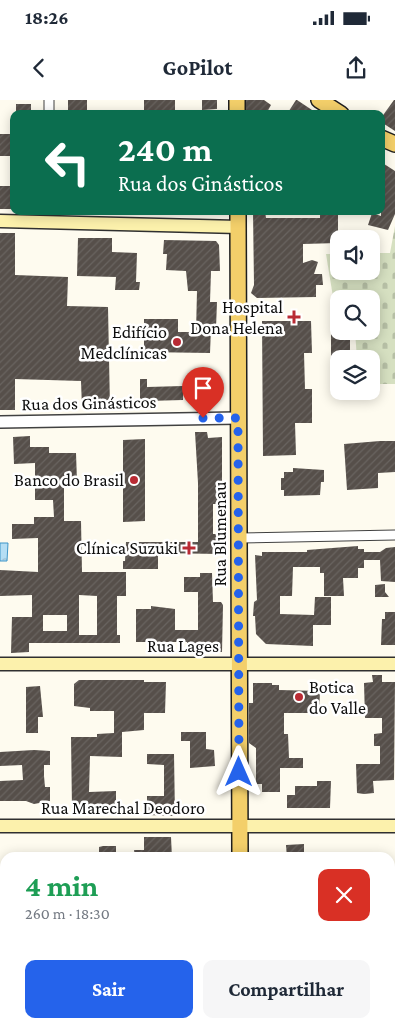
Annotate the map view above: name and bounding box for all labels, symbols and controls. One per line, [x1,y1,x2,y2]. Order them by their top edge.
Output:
text: 18:26 [25,7,69,28]
icon: back [25,54,53,82]
icon: share [342,54,370,82]
text: GoPilot [163,55,233,80]
icon: left [35,130,100,195]
text: 240 m [118,130,212,169]
text: Rua dos Ginásticos [118,171,283,196]
map controls [330,230,380,400]
button: sound [330,230,380,280]
button: search [330,290,380,340]
place label: Hospital Dona Helena [190,297,283,338]
marker: Hospital Dona Helena [287,310,301,324]
place label: Edifício Medclínicas [81,322,167,363]
marker: Edifício Medclínicas [171,336,183,348]
button: layers [330,350,380,400]
pin [182,367,224,418]
icon: arrive [189,374,217,402]
street label: Rua dos Ginásticos [21,392,157,414]
place label: Banco do Brasil [14,470,124,490]
marker: Banco do Brasil [128,474,140,486]
street label: Rua Blumenau [210,481,230,587]
place label: Clínica Suzuki [76,538,178,558]
marker: Clínica Suzuki [182,541,196,555]
street label: Rua Lages [147,636,219,656]
place label: Botica do Valle [309,677,366,718]
marker: Botica do Valle [293,691,305,703]
position arrow [212,745,264,797]
street label: Rua Marechal Deodoro [41,798,205,818]
text: 4 min [25,869,98,902]
button: close [318,869,370,921]
text: 260 m · 18:30 [25,905,110,922]
button: Sair [25,960,193,1018]
button: Compartilhar [203,960,370,1018]

